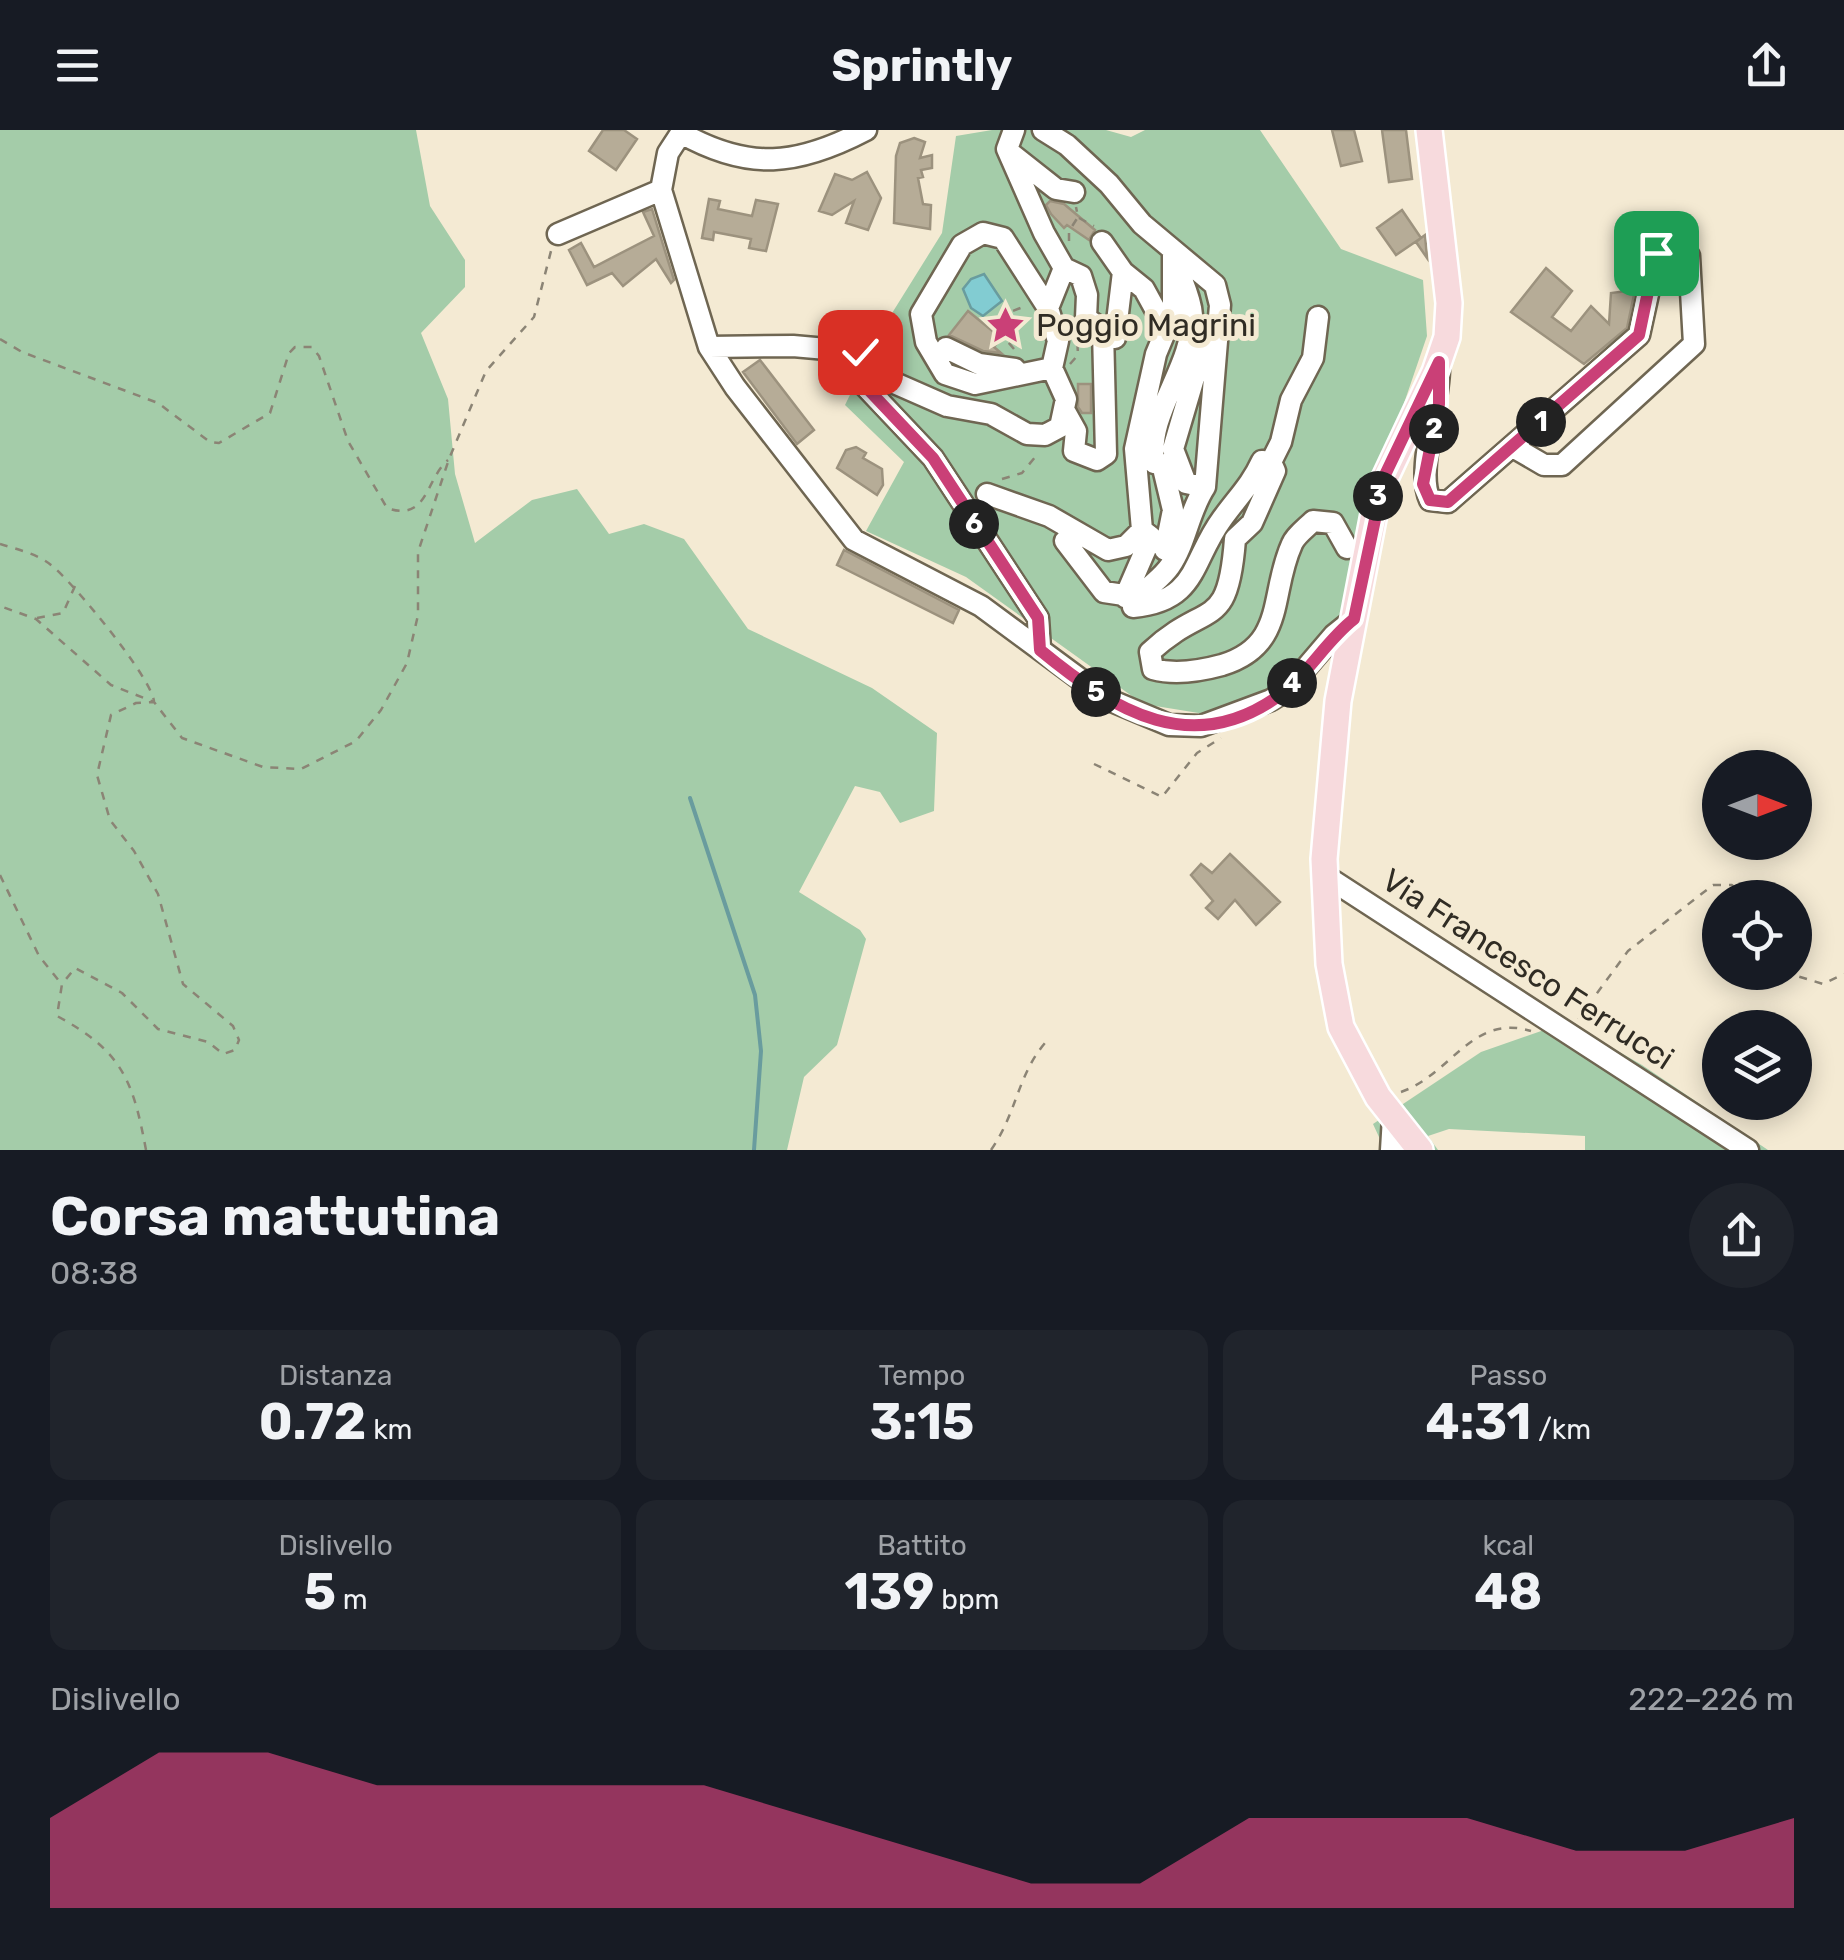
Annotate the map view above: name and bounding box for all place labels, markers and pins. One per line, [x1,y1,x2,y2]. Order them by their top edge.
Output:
pin [1614,211,1699,296]
place icon: Poggio Magrini [985,304,1027,346]
place label: Poggio Magrini [1036,306,1256,344]
pin [818,310,903,395]
pin: 1 [1516,397,1566,447]
pin: 2 [1409,404,1459,454]
pin: 3 [1353,471,1403,521]
pin: 6 [949,499,999,549]
pin: 4 [1267,658,1317,708]
pin: 5 [1071,667,1121,717]

